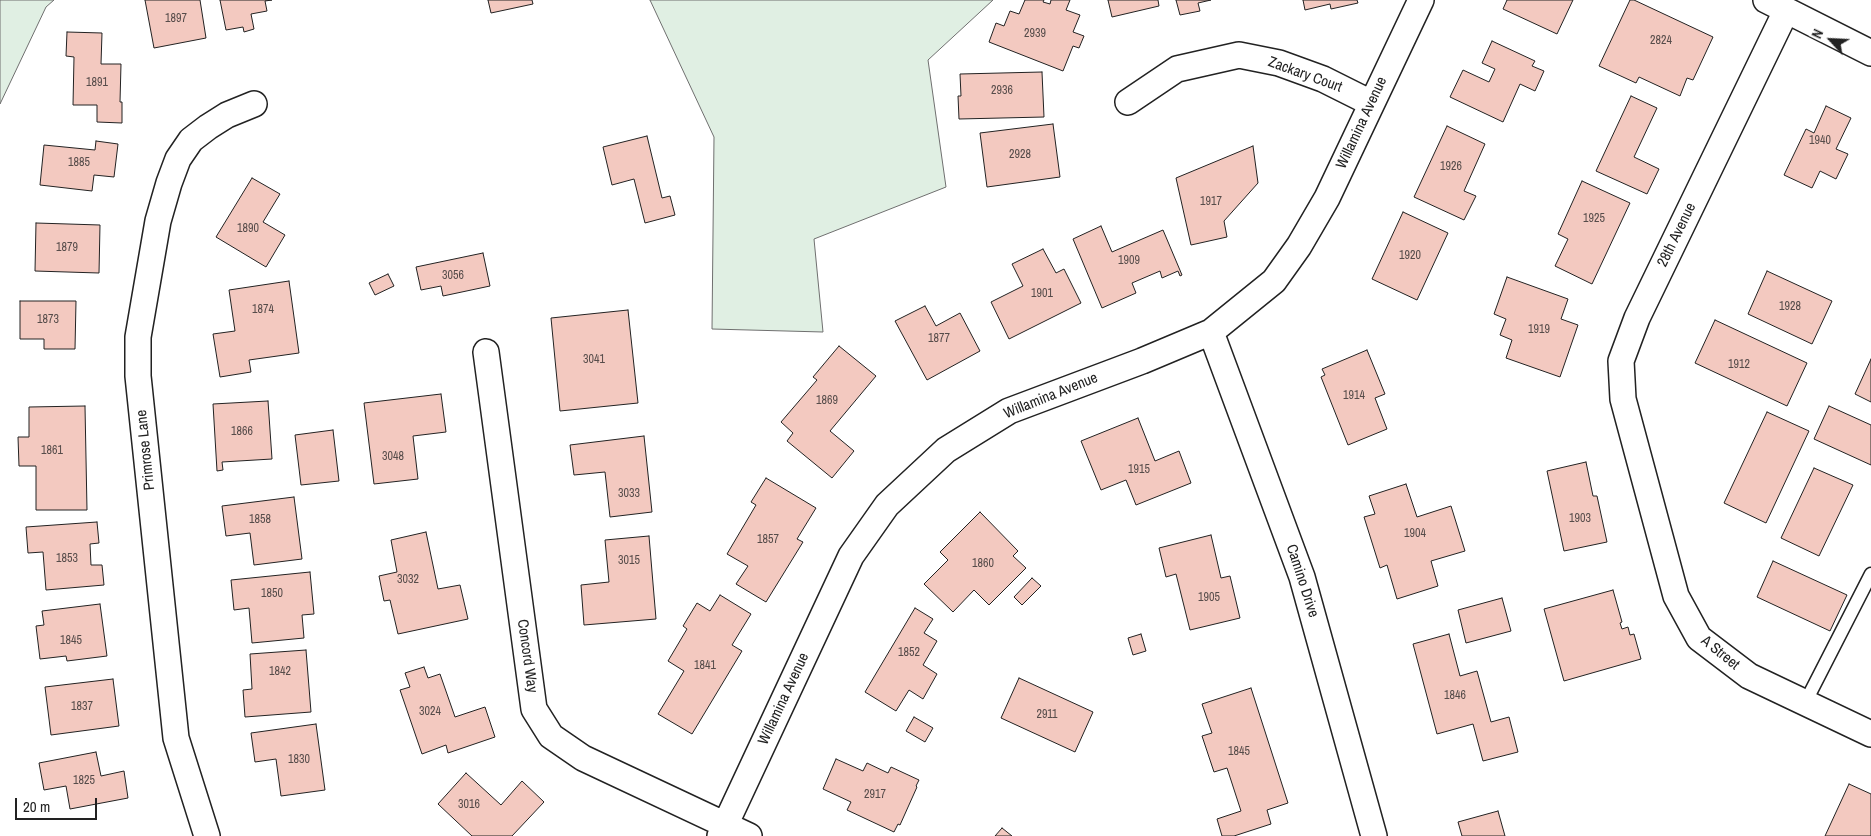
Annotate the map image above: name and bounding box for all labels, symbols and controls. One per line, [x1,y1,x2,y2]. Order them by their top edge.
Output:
house number: 1897 [165,12,187,26]
north arrow [1806,15,1856,65]
text: N [1807,26,1827,41]
house number: 2939 [1024,27,1046,41]
house number: 2824 [1650,34,1672,48]
street label: Zackary Court [1266,53,1344,97]
street label: Willamina Avenue [1333,74,1391,172]
house number: 1891 [86,76,108,90]
house number: 2936 [991,84,1013,98]
house number: 1940 [1809,134,1831,148]
house number: 2928 [1009,148,1031,162]
house number: 1885 [68,156,90,170]
house number: 1926 [1440,160,1462,174]
house number: 1917 [1200,195,1222,209]
street label: 28th Avenue [1654,200,1700,270]
house number: 1925 [1583,212,1605,226]
house number: 1890 [237,222,259,236]
house number: 1879 [56,241,78,255]
house number: 1920 [1399,249,1421,263]
house number: 1909 [1118,254,1140,268]
house number: 3056 [442,269,464,283]
house number: 1901 [1031,287,1053,301]
house number: 1928 [1779,300,1801,314]
house number: 1874 [252,303,274,317]
house number: 1873 [37,313,59,327]
house number: 1919 [1528,323,1550,337]
house number: 1877 [928,332,950,346]
house number: 3041 [583,353,605,367]
house number: 1912 [1728,358,1750,372]
street label: Willamina Avenue [1001,369,1101,423]
house number: 1914 [1343,389,1365,403]
house number: 1869 [816,394,838,408]
street label: Primrose Lane [133,409,159,491]
house number: 1866 [231,425,253,439]
house number: 1861 [41,444,63,458]
house number: 3048 [382,450,404,464]
house number: 1915 [1128,463,1150,477]
house number: 3033 [618,487,640,501]
house number: 1903 [1569,512,1591,526]
house number: 1858 [249,513,271,527]
house number: 1904 [1404,527,1426,541]
house number: 1857 [757,533,779,547]
street label: Camino Drive [1282,542,1322,620]
house number: 1853 [56,552,78,566]
house number: 3015 [618,554,640,568]
house number: 1860 [972,557,994,571]
house number: 3032 [397,573,419,587]
house number: 1850 [261,587,283,601]
house number: 1905 [1198,591,1220,605]
street label: Concord Way [513,618,541,694]
street label: A Street [1697,632,1743,674]
house number: 1845 [60,634,82,648]
house number: 1852 [898,646,920,660]
street label: Willamina Avenue [755,650,813,748]
house number: 1841 [694,659,716,673]
house number: 1842 [269,665,291,679]
house number: 1846 [1444,689,1466,703]
house number: 1837 [71,700,93,714]
house number: 3024 [419,705,441,719]
house number: 2911 [1036,708,1058,722]
house number: 1845 [1228,745,1250,759]
house number: 1830 [288,753,310,767]
house number: 1825 [73,774,95,788]
scale bar [18,788,100,820]
house number: 2917 [864,788,886,802]
text: 20 m [23,796,50,817]
house number: 3016 [458,798,480,812]

